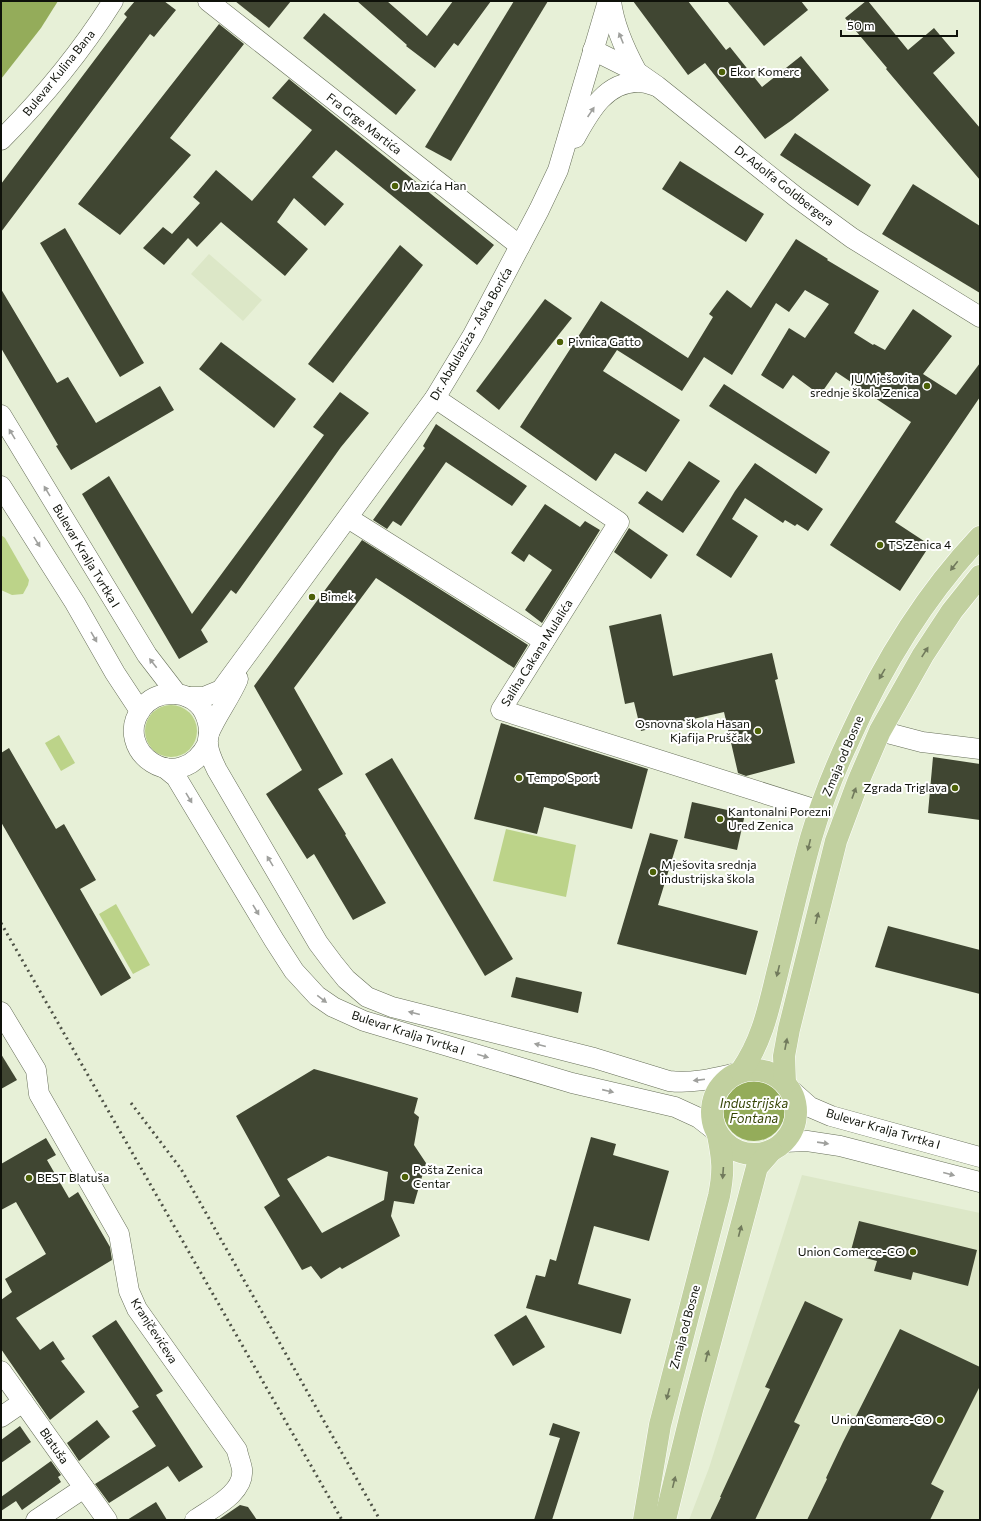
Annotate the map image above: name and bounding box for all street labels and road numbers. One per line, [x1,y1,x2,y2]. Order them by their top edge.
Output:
street label: Bulevar Kulina Bana [19,27,97,118]
street label: Fra Grge Martića [324,90,405,157]
street label: Dr Adolfa Goldbergera [732,142,837,228]
street label: Dr. Abdulaziza - Aska Borića [426,264,514,403]
street label: Bulevar Kralja Tvrtka I [50,501,123,610]
street label: Saliha Cakana Mulalića [498,596,575,709]
street label: Zmaja od Bosne [819,713,865,798]
street label: Bulevar Kralja Tvrtka I [350,1007,467,1057]
street label: Bulevar Kralja Tvrtka I [825,1105,942,1151]
street label: Zmaja od Bosne [666,1283,702,1370]
street label: Kranjčevićeva [129,1295,181,1366]
street label: Blatuša [37,1425,72,1466]

